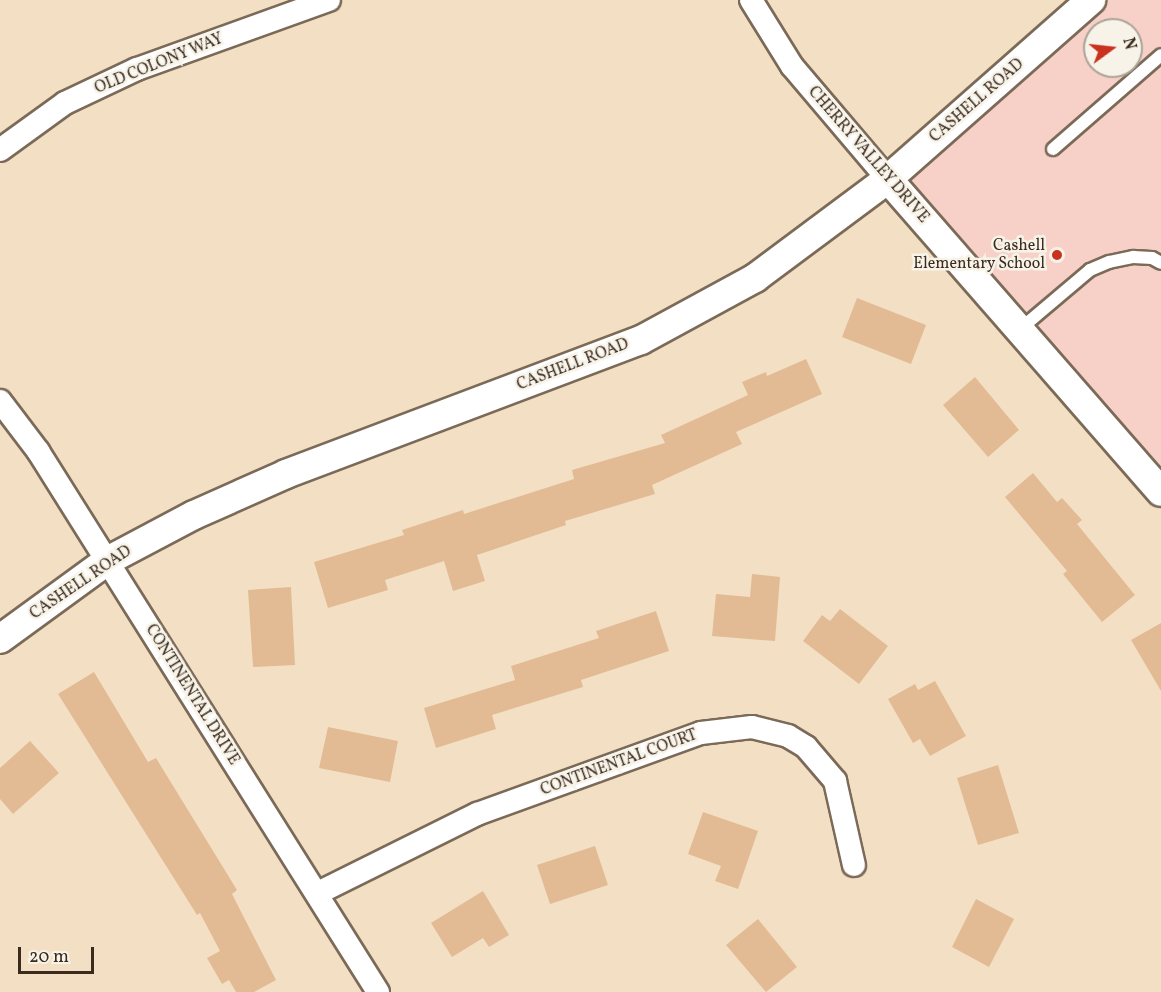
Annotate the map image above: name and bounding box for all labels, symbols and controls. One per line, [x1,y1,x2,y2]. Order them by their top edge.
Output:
north arrow [1083,18,1143,78]
street label: OLD COLONY WAY [92,29,226,99]
text: N [1116,35,1141,52]
street label: CASHELL ROAD [926,55,1028,147]
street label: CHERRY VALLEY DRIVE [803,82,933,228]
place label: Cashell Elementary School [913,236,1045,274]
marker: Cashell Elementary School [1050,248,1064,262]
street label: CASHELL ROAD [514,335,632,395]
street label: CASHELL ROAD [27,542,135,624]
street label: CONTINENTAL DRIVE [141,621,243,769]
street label: CONTINENTAL COURT [538,726,700,800]
scale bar [21,935,98,973]
text: 20 m [29,945,69,970]

